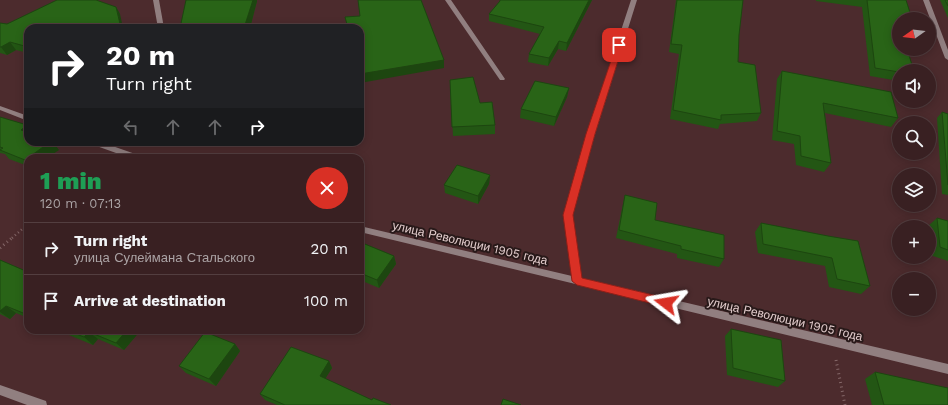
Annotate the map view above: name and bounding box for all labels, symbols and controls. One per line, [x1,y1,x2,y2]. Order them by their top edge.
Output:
north arrow [892,12,936,56]
map controls [892,12,936,316]
pin [602,28,636,62]
icon: arrive [608,34,630,56]
text: 20 m [106,39,175,72]
icon: right [40,40,92,92]
button: sound [892,64,936,108]
text: Turn right [106,73,192,94]
icon: left [120,116,142,138]
icon: ahead [162,116,184,138]
icon: ahead [204,116,226,138]
icon: right [246,116,268,138]
button: search [892,116,936,160]
text: 1 min [40,167,102,195]
button: close [306,167,348,209]
button: layers [892,168,936,212]
text: 120 m · 07:13 [40,196,121,211]
street label: улица Революции 1905 года [391,218,549,268]
button: + [892,220,936,264]
text: Turn right [74,232,147,250]
icon: right [40,238,62,260]
text: 20 m [311,240,348,258]
text: улица Сулеймана Стальского [74,250,255,265]
button: − [892,272,936,316]
position arrow [645,282,687,324]
icon: arrive [40,290,62,312]
text: Arrive at destination [74,292,226,310]
text: 100 m [304,292,348,310]
street label: улица Революции 1905 года [706,294,864,344]

